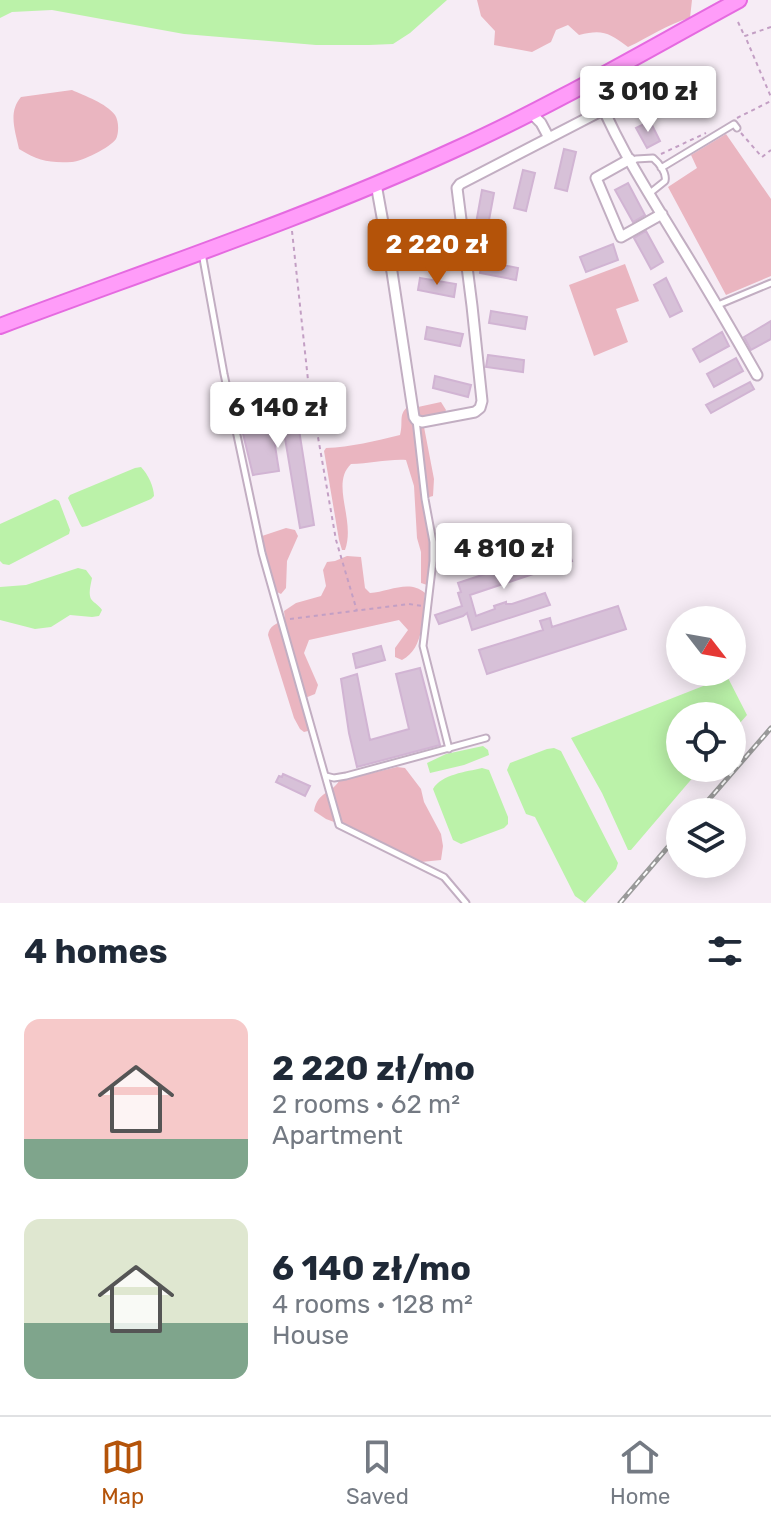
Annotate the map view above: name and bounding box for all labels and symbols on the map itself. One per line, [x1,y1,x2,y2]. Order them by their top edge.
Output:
pin: 3 010 zł [565,66,731,134]
pin: 2 220 zł [354,219,520,287]
pin: 6 140 zł [195,382,361,450]
pin: 4 810 zł [421,523,587,591]
north arrow [666,606,746,686]

